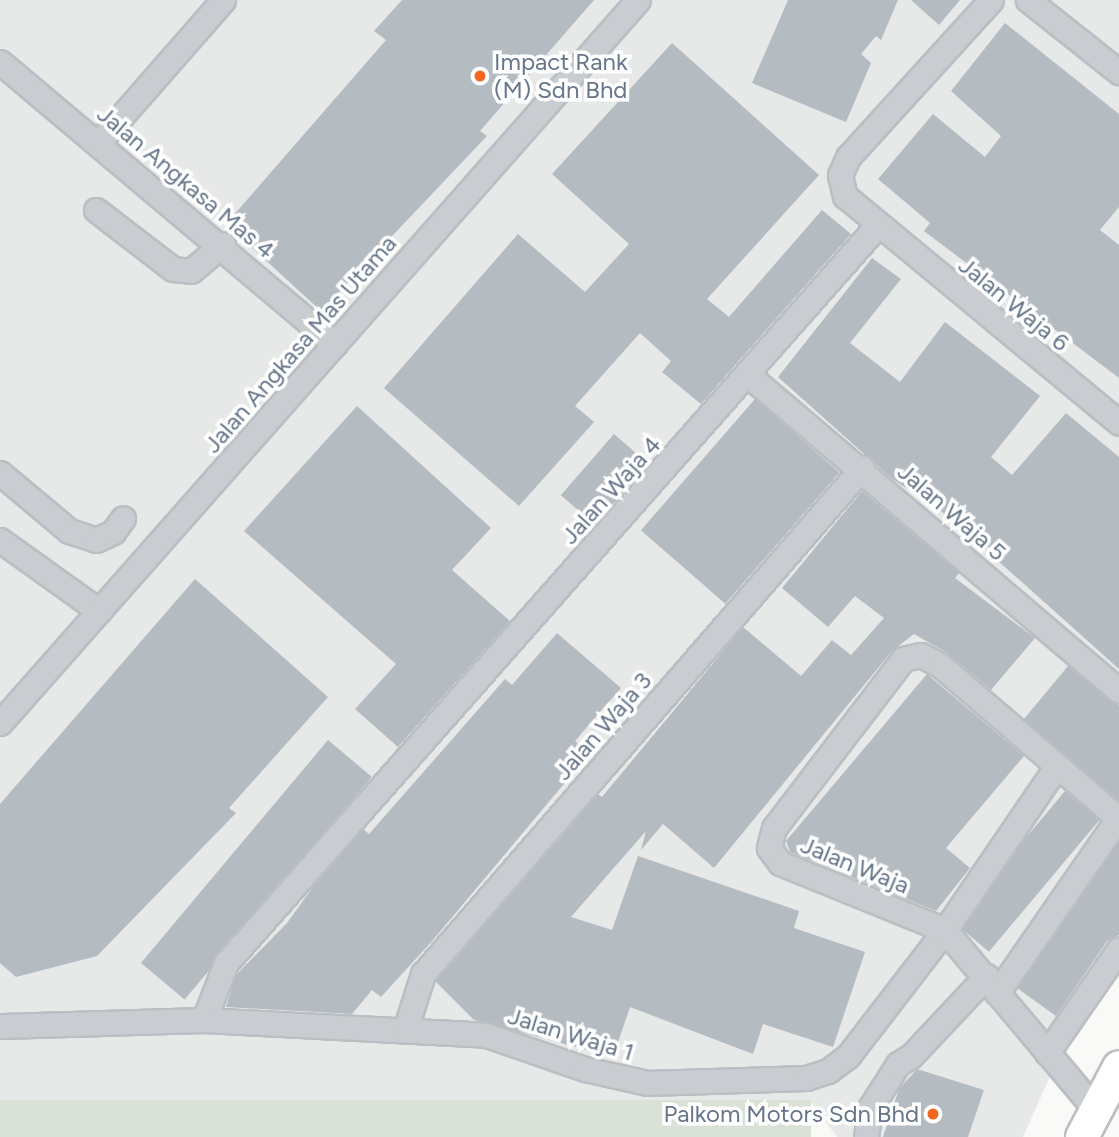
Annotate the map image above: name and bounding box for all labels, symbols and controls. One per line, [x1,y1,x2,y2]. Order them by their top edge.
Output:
place label: Impact Rank (M) Sdn Bhd [494,48,628,104]
marker: Impact Rank (M) Sdn Bhd [472,68,488,84]
street label: Jalan Angkasa Mas 4 [91,99,281,265]
street label: Jalan Angkasa Mas Utama [198,229,402,459]
street label: Jalan Waja 6 [953,251,1075,357]
street label: Jalan Waja 4 [555,430,667,550]
street label: Jalan Waja 5 [892,457,1012,567]
street label: Jalan Waja 3 [548,666,658,786]
street label: Jalan Waja [797,830,913,900]
street label: Jalan Waja 1 [504,1001,638,1067]
place label: Palkom Motors Sdn Bhd [664,1100,919,1128]
marker: Palkom Motors Sdn Bhd [925,1106,941,1122]

